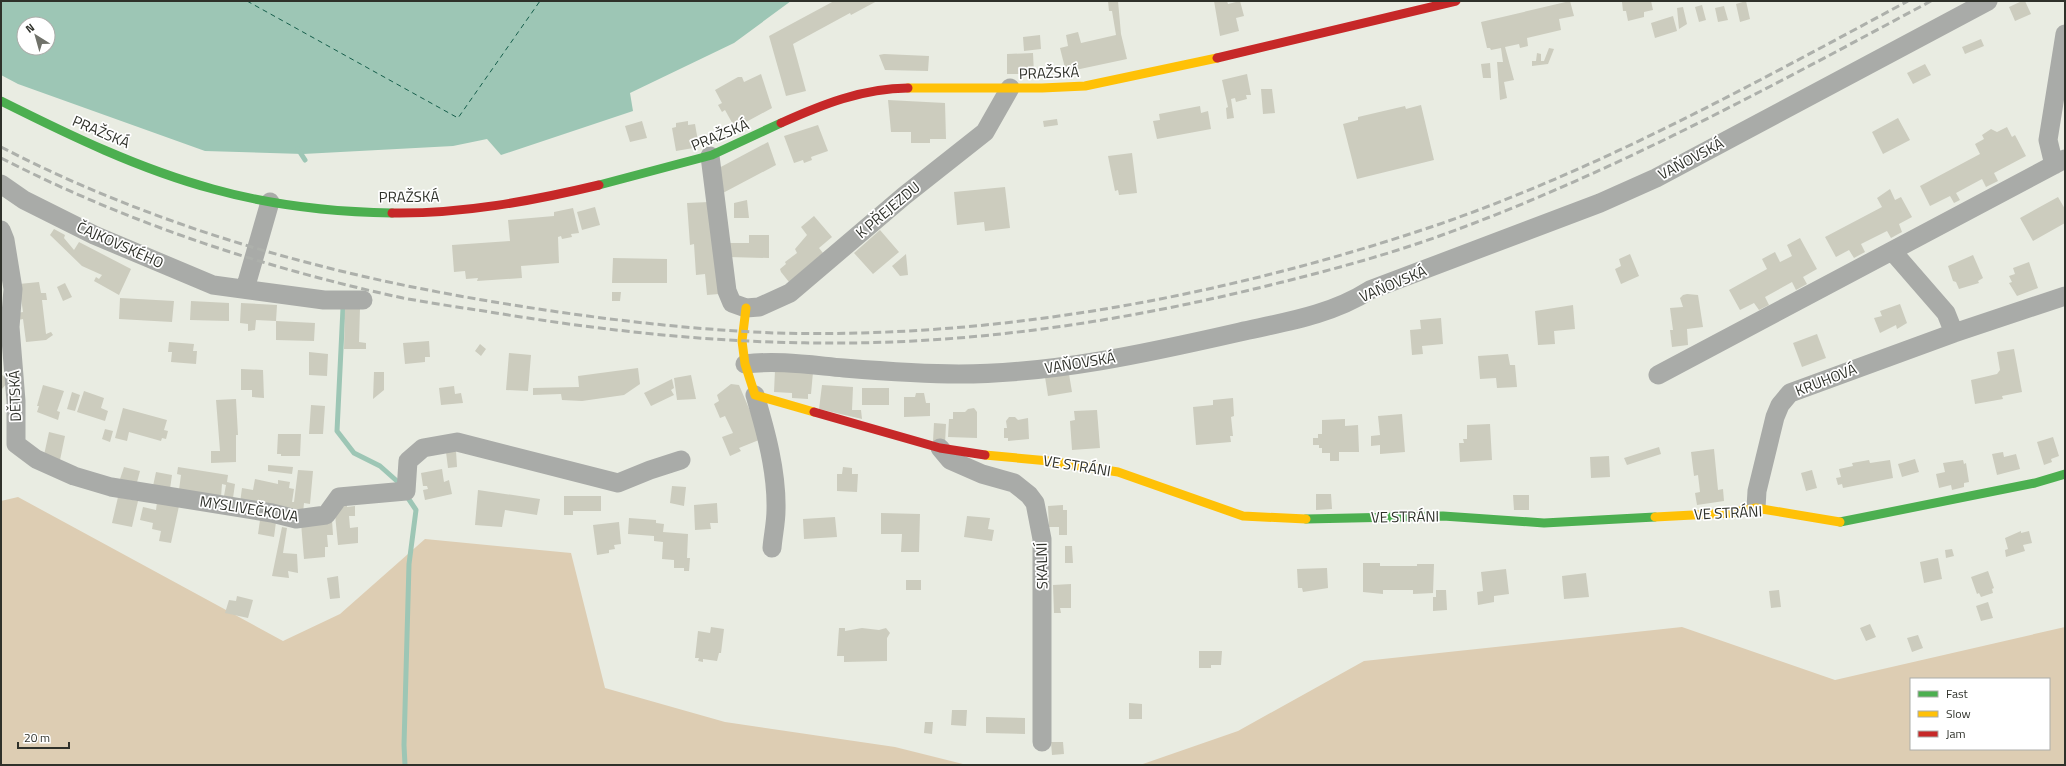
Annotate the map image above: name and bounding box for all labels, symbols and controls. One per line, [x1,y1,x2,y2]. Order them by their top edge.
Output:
north arrow [16,16,56,56]
text: N [22,19,38,37]
street label: PRAŽSKÁ [1018,60,1080,85]
street label: PRAŽSKÁ [69,109,134,154]
street label: PRAŽSKÁ [687,112,752,157]
street label: VAŇOVSKÁ [1654,132,1728,185]
street label: K PŘEJEZDU [850,176,925,244]
street label: PRAŽSKÁ [378,184,440,209]
street label: ČAJKOVSKÉHO [73,215,167,274]
street label: VAŇOVSKÁ [1355,259,1430,308]
street label: VAŇOVSKÁ [1043,346,1117,379]
street label: KRUHOVÁ [1792,357,1860,402]
street label: DĚTSKÁ [2,370,27,422]
street label: VE STRÁNI [1042,449,1113,482]
street label: MYSLIVEČKOVA [198,489,300,528]
street label: VE STRÁNI [1693,499,1763,526]
street label: VE STRÁNI [1371,504,1439,529]
street label: SKALNÍ [1030,542,1053,590]
legend [1910,678,2050,750]
text: Fast [1946,684,1969,703]
text: Slow [1946,704,1971,723]
scale bar [18,724,69,750]
text: Jam [1946,724,1966,743]
text: 20 m [24,728,50,747]

